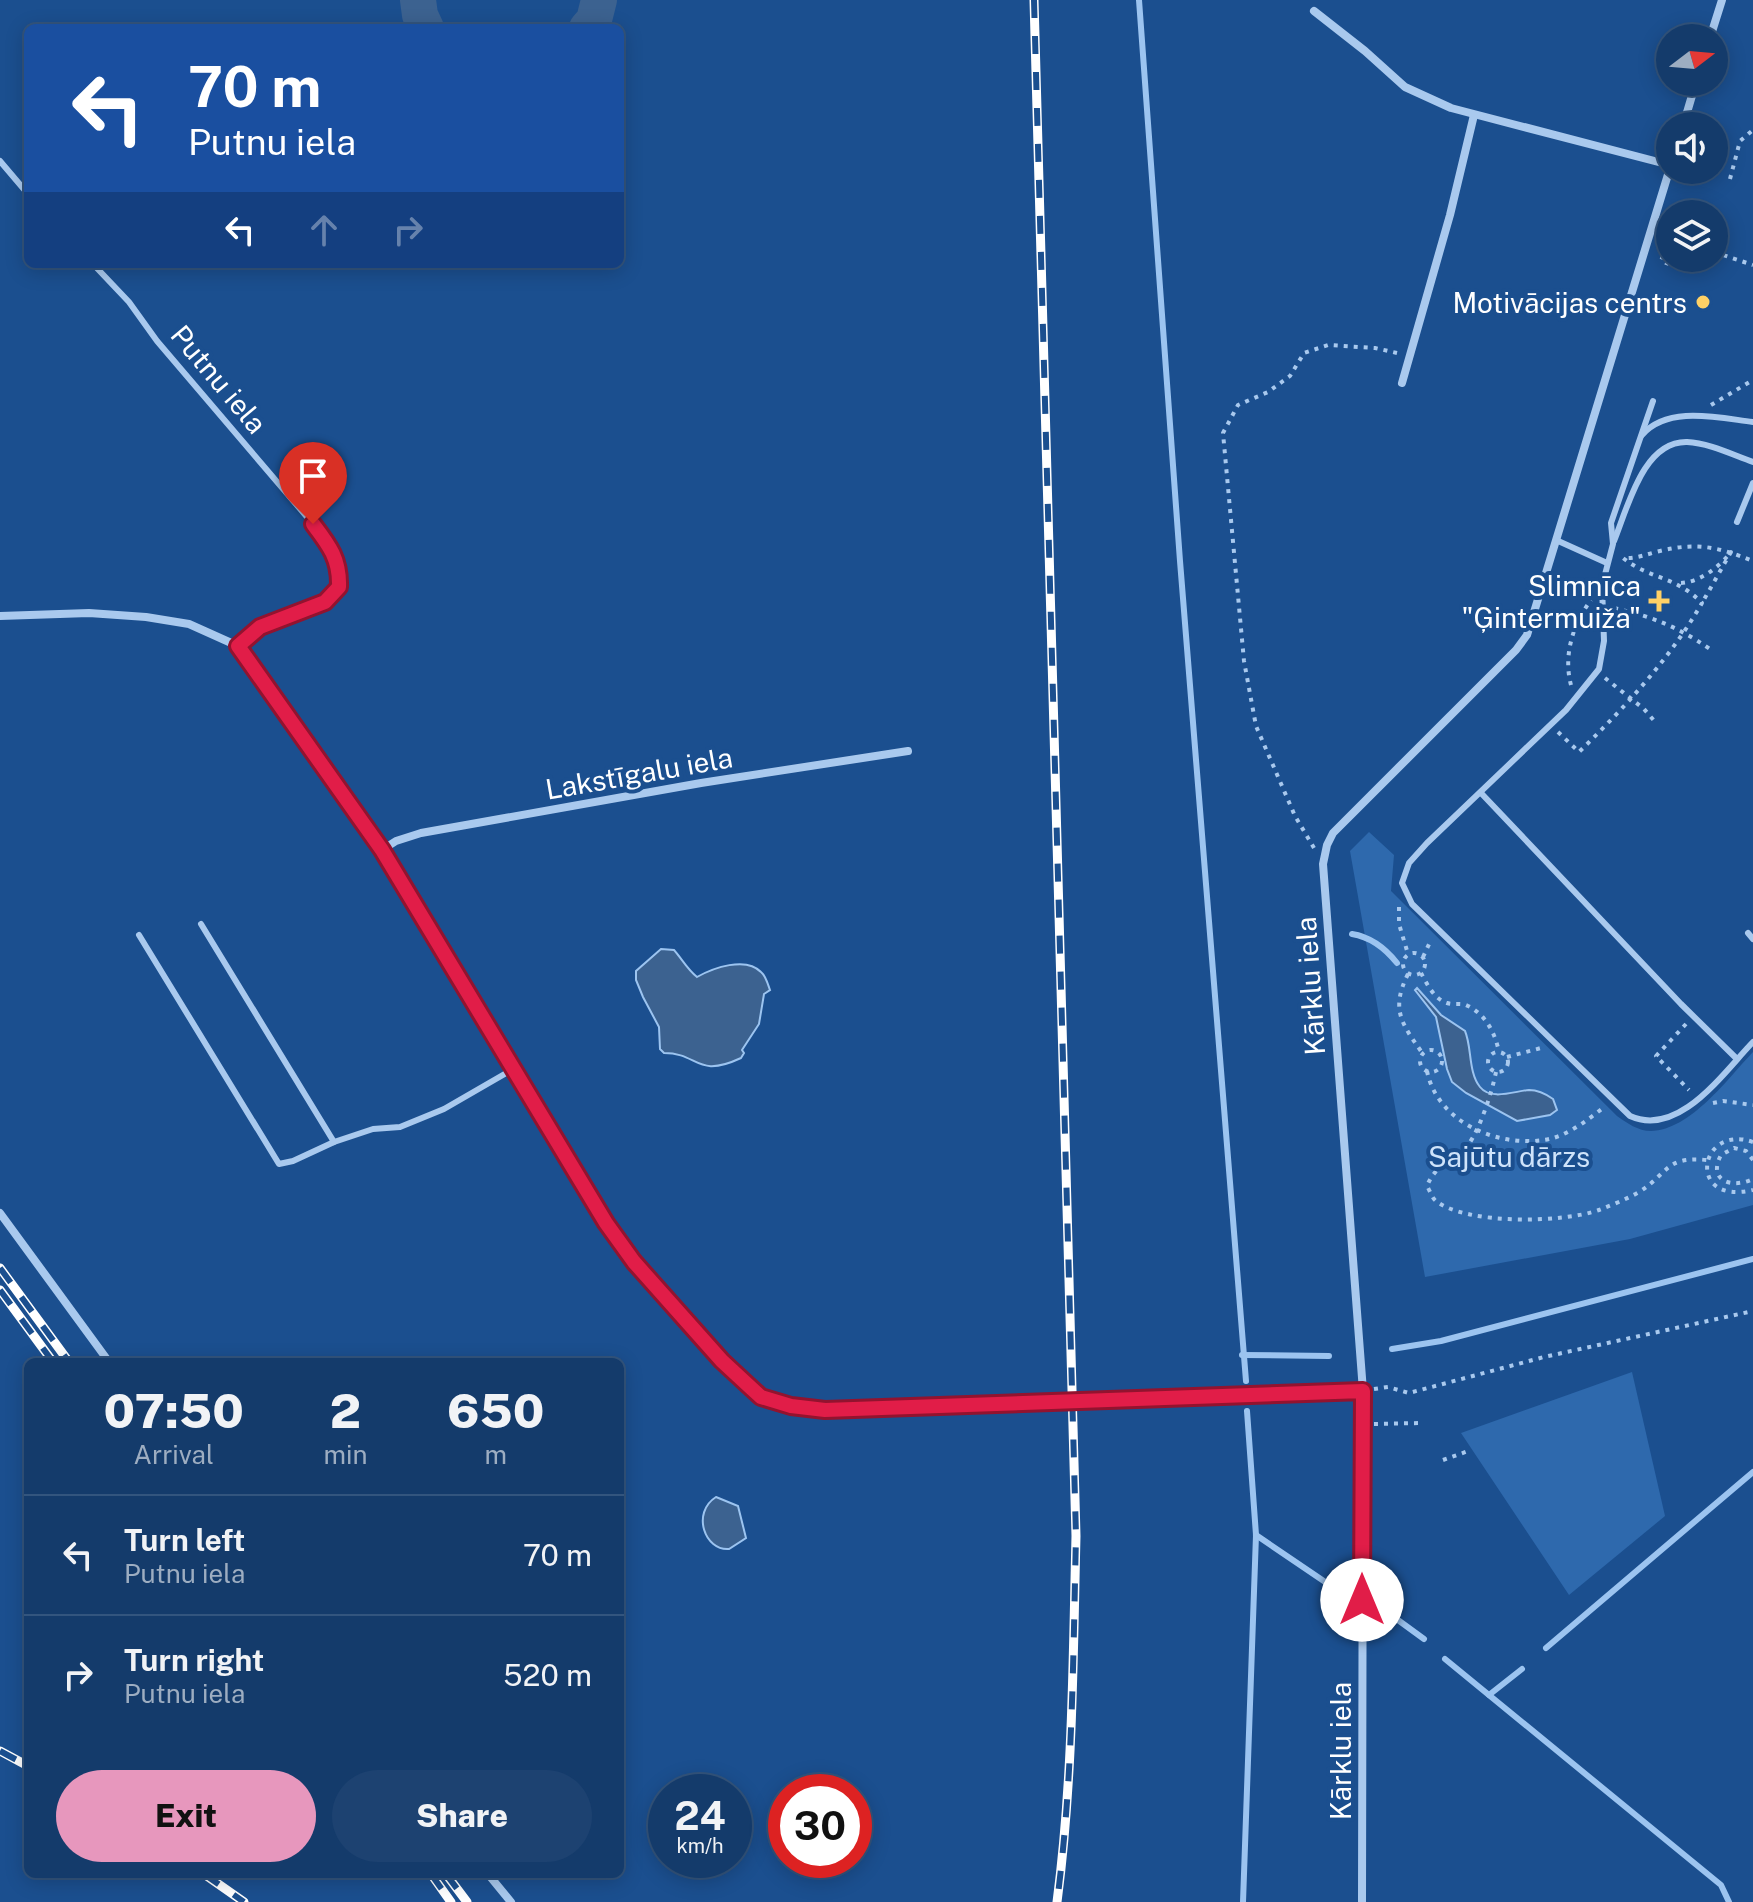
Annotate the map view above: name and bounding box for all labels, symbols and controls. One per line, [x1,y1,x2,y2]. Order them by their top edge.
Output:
north arrow [1656,24,1728,96]
map controls [1656,24,1728,272]
text: 70 m [188,54,321,120]
icon: left [56,56,160,160]
button: sound [1656,112,1728,184]
text: Putnu iela [188,121,356,163]
button: layers [1656,200,1728,272]
icon: left [218,208,262,252]
icon: ahead [302,208,346,252]
icon: right [386,208,430,252]
place label: Motivācijas centrs [1452,286,1687,319]
marker: Motivācijas centrs [1694,293,1712,311]
street label: Putnu iela [164,318,274,440]
pin [279,442,347,524]
icon: arrive [291,454,335,498]
place label: Slimnīca "Ģintermuiža" [1462,569,1641,634]
marker: Slimnīca "Ģintermuiža" [1648,590,1670,612]
street label: Lakstīgalu iela [543,740,735,806]
street label: Kārklu iela [1289,916,1331,1056]
park label: Sajūtu dārzs [1428,1140,1590,1173]
text: 07:50 [104,1382,244,1439]
text: 2 [330,1382,361,1439]
text: 650 [447,1382,544,1439]
text: Arrival [134,1439,214,1470]
text: min [323,1439,368,1470]
text: m [485,1439,507,1470]
text: Turn left [124,1522,245,1558]
icon: left [56,1533,100,1577]
text: 70 m [523,1537,592,1573]
text: Putnu iela [124,1558,245,1589]
position arrow [1320,1558,1404,1642]
text: Turn right [124,1642,264,1678]
icon: right [56,1653,100,1697]
text: 520 m [503,1657,592,1693]
text: Putnu iela [124,1678,245,1709]
street label: Kārklu iela [1324,1682,1357,1820]
button: Exit [56,1770,316,1862]
button: Share [332,1770,592,1862]
speed limit sign: 30 [768,1774,872,1878]
text: 24 [674,1792,726,1839]
text: km/h [676,1834,724,1858]

